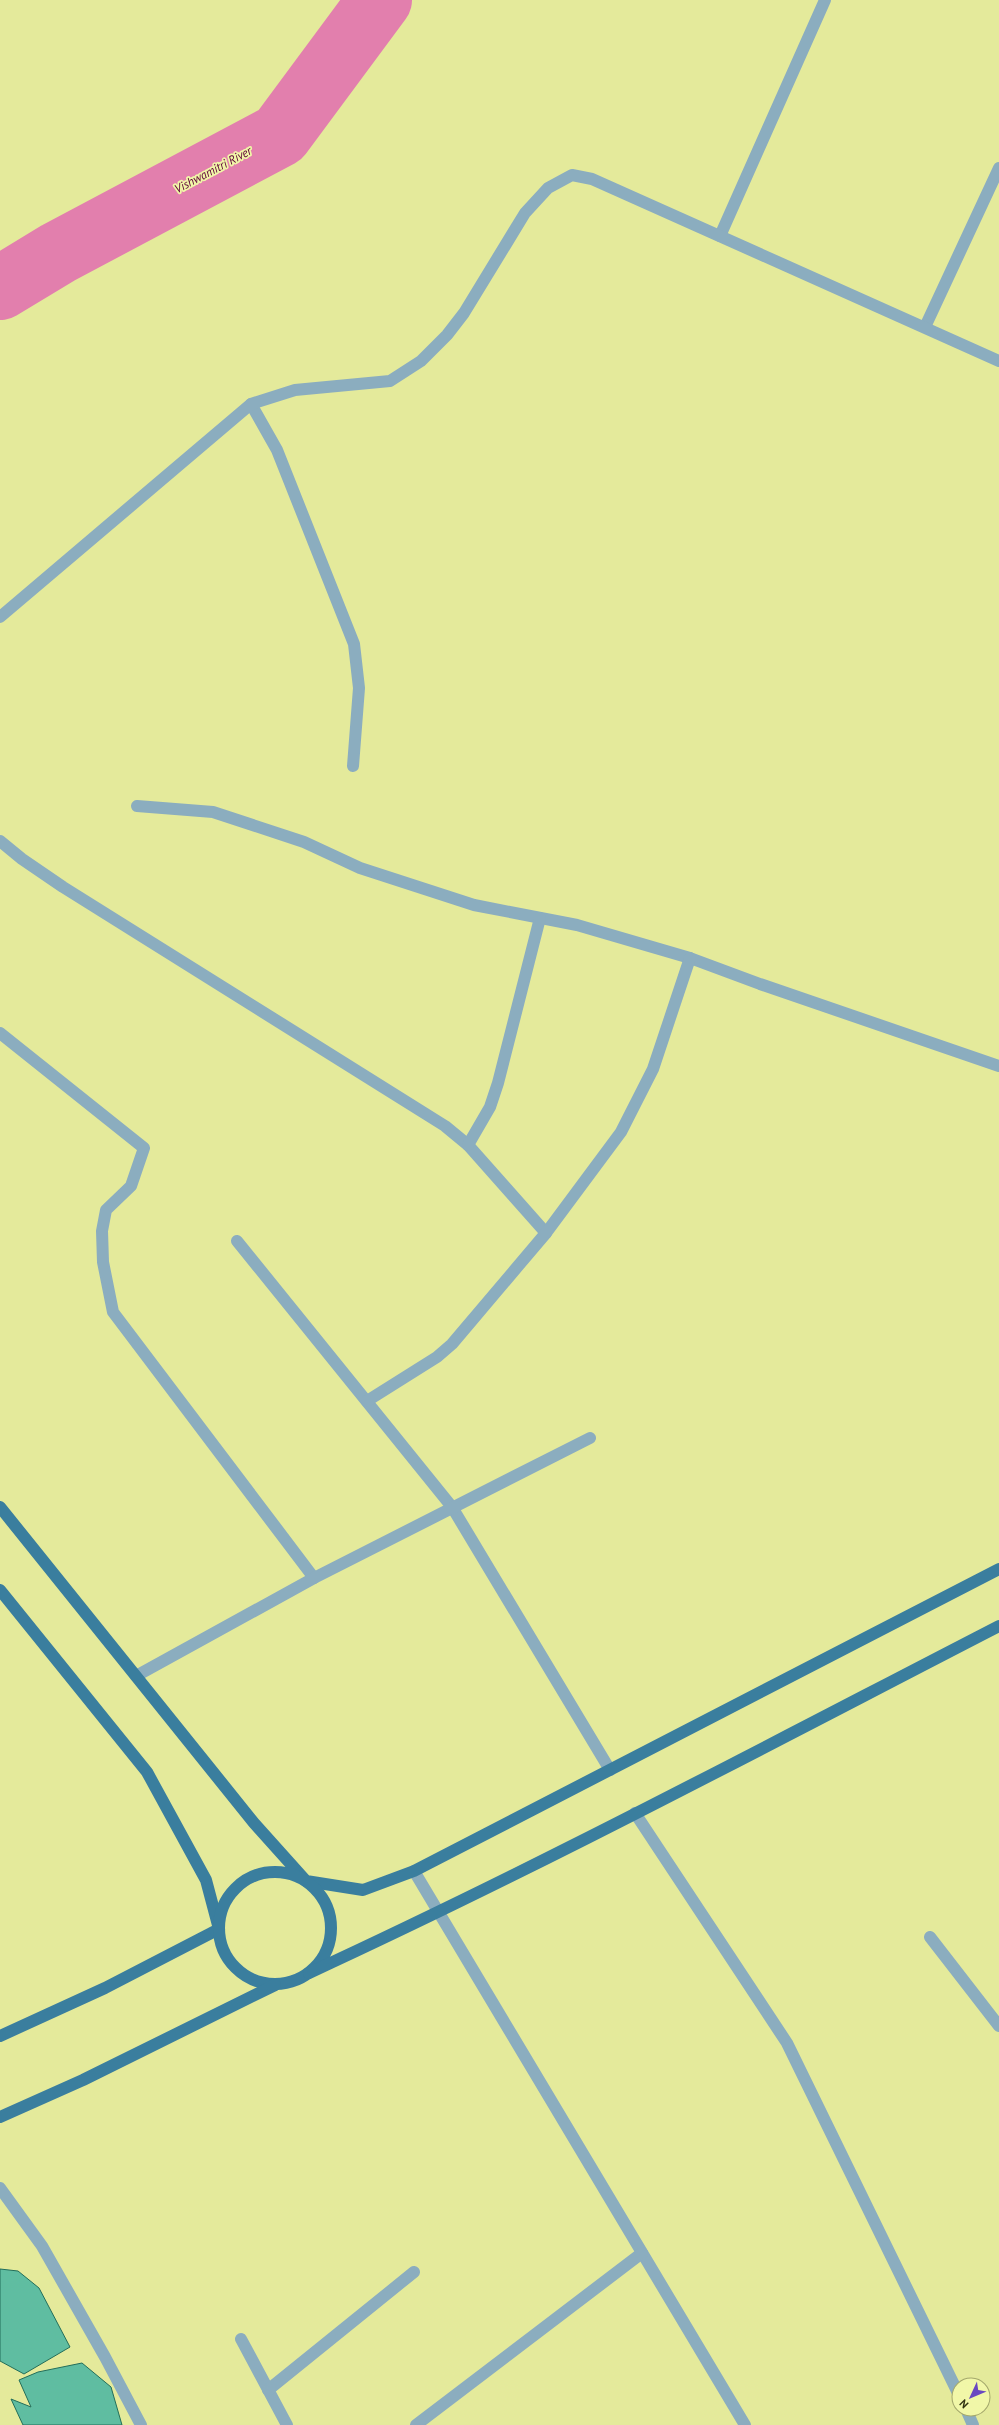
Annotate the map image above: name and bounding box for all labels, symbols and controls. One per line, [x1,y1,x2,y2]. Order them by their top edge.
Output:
water label: Vishwamitri River [172,142,255,196]
north arrow [951,2377,991,2417]
text: N [956,2396,971,2411]

